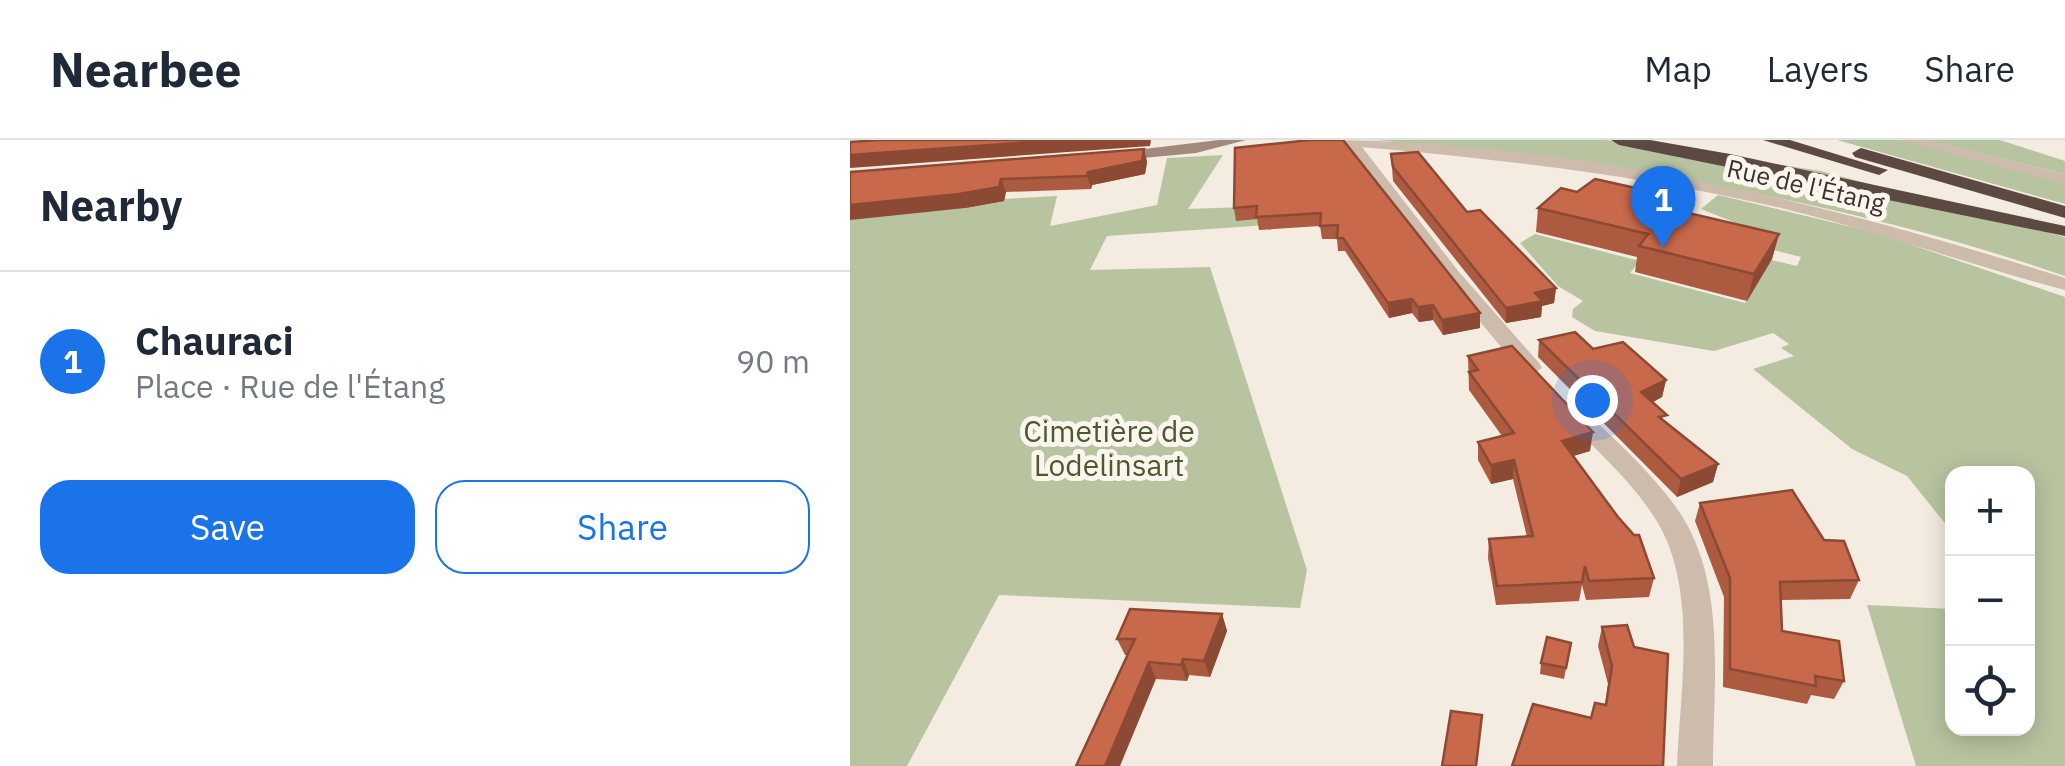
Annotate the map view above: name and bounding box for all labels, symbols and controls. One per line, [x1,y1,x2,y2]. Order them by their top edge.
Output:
text: Nearbee [50,38,242,100]
text: Map [1644,46,1712,92]
text: Layers [1767,46,1869,92]
text: Share [1924,46,2015,92]
street label: Rue de l'Étang [1724,151,1888,219]
pin: 1 [1630,166,1696,248]
text: Nearby [40,178,182,233]
text: Chauraci [135,316,294,365]
text: 1 [63,340,82,382]
text: 90 m [736,340,810,382]
text: Place · Rue de l'Étang [135,365,445,407]
your location [1567,375,1618,426]
park label: Cimetière de Lodelinsart [1023,411,1195,484]
map controls [1945,466,2035,736]
button: + [1945,466,2035,556]
button: Save [40,480,415,574]
button: Share [435,480,810,574]
button: − [1945,556,2035,646]
button: locate [1945,646,2035,736]

